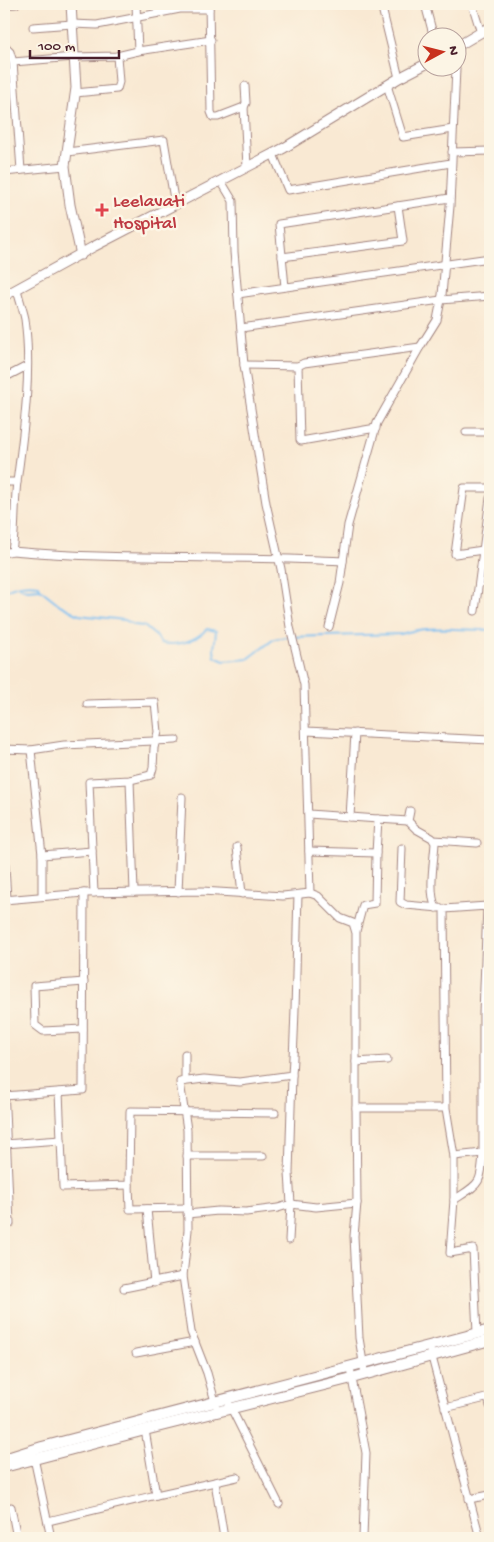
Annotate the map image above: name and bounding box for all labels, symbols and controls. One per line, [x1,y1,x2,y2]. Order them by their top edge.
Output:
scale bar [30,28,119,60]
north arrow [416,28,466,78]
text: 100 m [37,38,76,56]
text: N [443,45,461,56]
place label: Leelavati Hospital [113,191,185,236]
marker: Leelavati Hospital [95,203,109,217]

